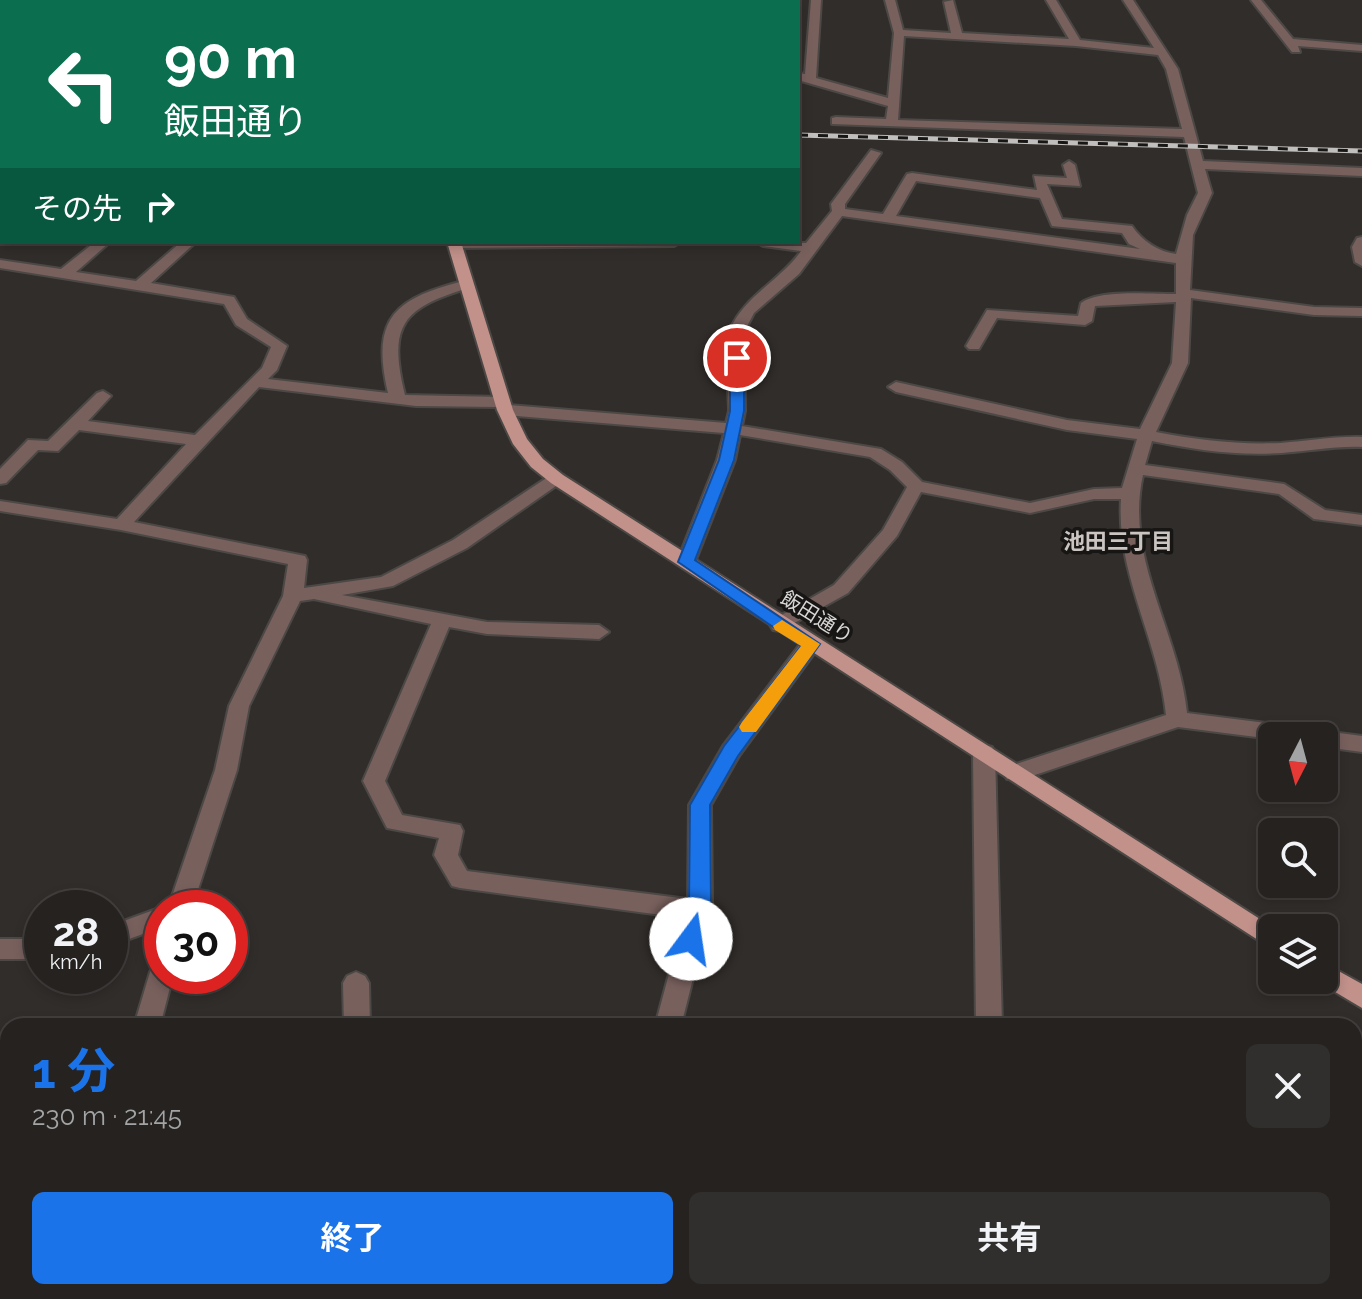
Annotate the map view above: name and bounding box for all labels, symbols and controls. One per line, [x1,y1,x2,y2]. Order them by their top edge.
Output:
text: 90 m [164,25,297,91]
icon: left [32,32,136,136]
text: 飯田通り [164,100,308,142]
icon: right [138,184,182,228]
text: その先 [32,191,122,226]
pin [703,324,771,392]
icon: arrive [715,336,759,380]
district label: 池田三丁目 [1063,528,1173,554]
street label: 飯田通り [777,586,857,648]
north arrow [1258,722,1338,802]
map controls [1258,722,1338,994]
button: search [1258,818,1338,898]
speed limit sign: 30 [144,890,248,994]
position arrow [649,897,733,981]
text: 28 [53,908,99,955]
button: layers [1258,914,1338,994]
text: km/h [50,950,102,974]
text: 1 分 [32,1043,115,1099]
button: close [1246,1044,1330,1128]
text: 230 m · 21:45 [32,1101,182,1131]
button: 終了 [32,1192,673,1284]
button: 共有 [689,1192,1330,1284]

